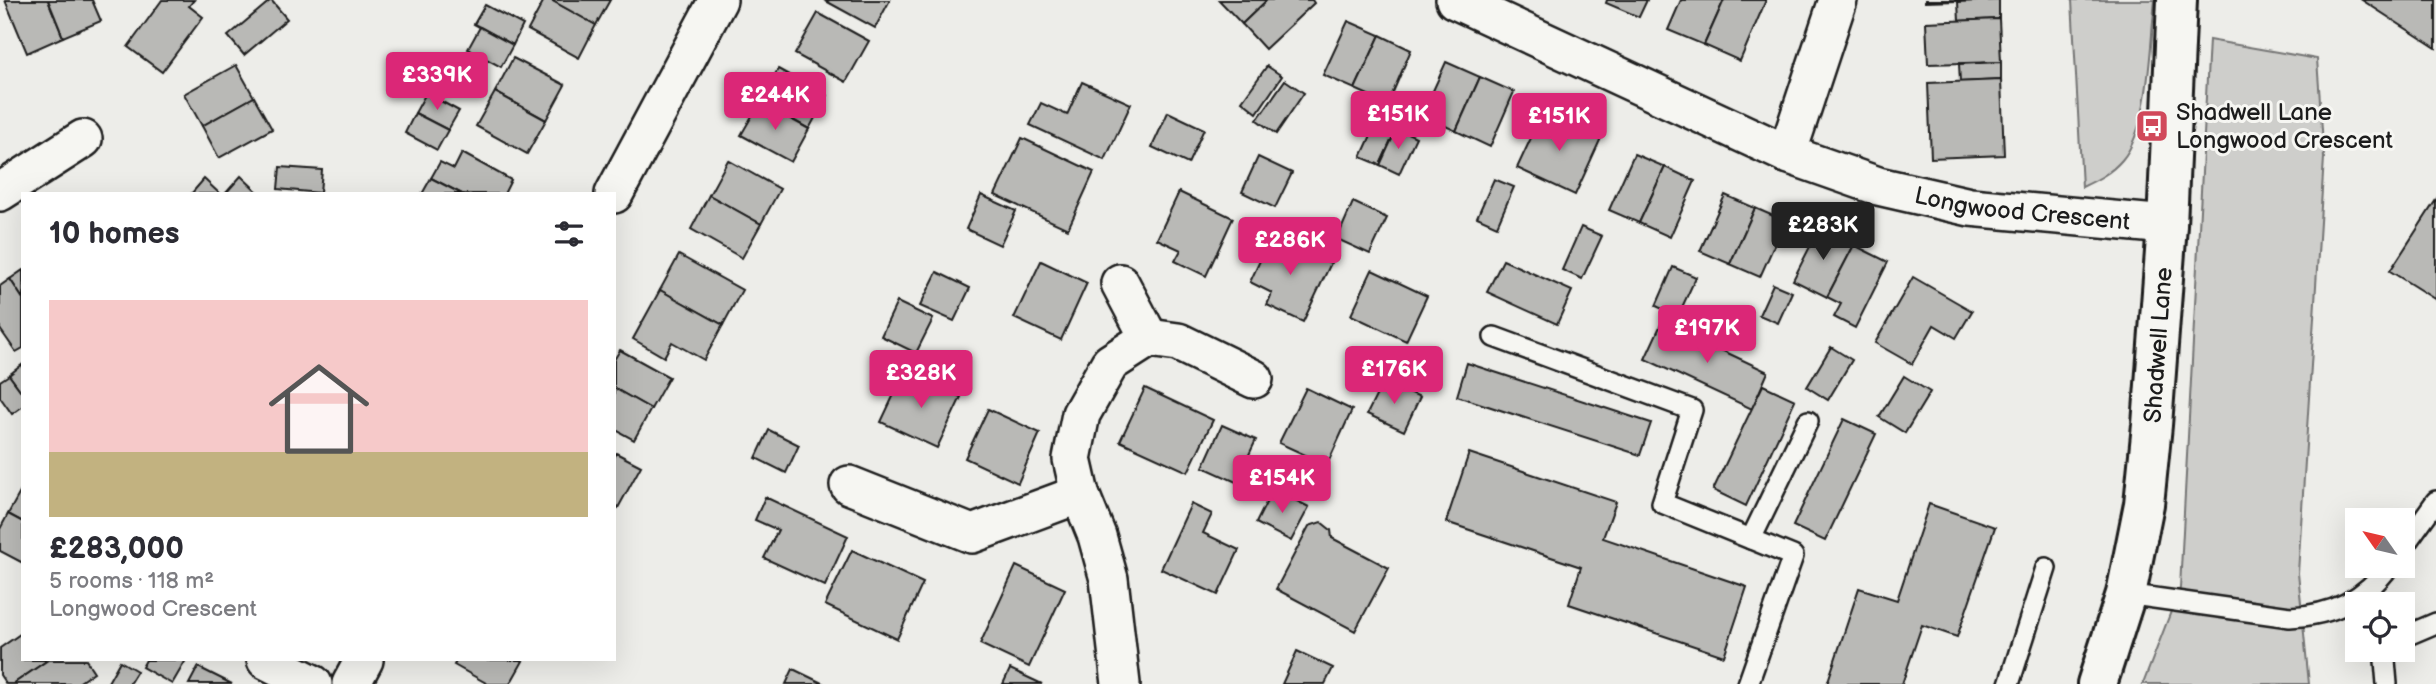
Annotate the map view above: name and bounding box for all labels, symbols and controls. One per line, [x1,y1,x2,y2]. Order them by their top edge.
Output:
pin: £339K [388,52,486,112]
text: £339K [402,61,472,89]
pin: £244K [726,72,824,132]
text: £244K [740,81,810,109]
pin: £151K [1349,92,1447,151]
pin: £151K [1510,94,1608,153]
place label: Shadwell Lane Longwood Crescent [2176,98,2393,155]
text: £151K [1367,100,1429,128]
text: £151K [1528,102,1590,130]
bus stop icon: Shadwell Lane Longwood Crescent [2133,107,2171,145]
street label: Longwood Crescent [1912,180,2132,236]
pin: £283K [1774,202,1872,262]
text: £283K [1788,211,1858,239]
icon: filters [550,215,588,253]
text: 10 homes [49,216,180,252]
pin: £286K [1241,218,1339,277]
text: £286K [1254,226,1326,254]
street label: Shadwell Lane [2138,266,2178,424]
pin: £197K [1658,306,1756,365]
text: £197K [1674,314,1740,342]
icon: home [256,346,382,472]
pin: £176K [1345,346,1443,406]
pin: £328K [872,350,970,410]
text: £176K [1361,355,1427,383]
text: £328K [886,359,956,387]
pin: £154K [1233,456,1331,515]
text: £154K [1249,464,1315,492]
north arrow [2345,508,2415,578]
map controls [2345,508,2415,662]
text: £283,000 [49,531,184,567]
text: 5 rooms · 118 m² [49,567,214,595]
button: locate [2345,592,2415,662]
text: Longwood Crescent [49,595,257,623]

